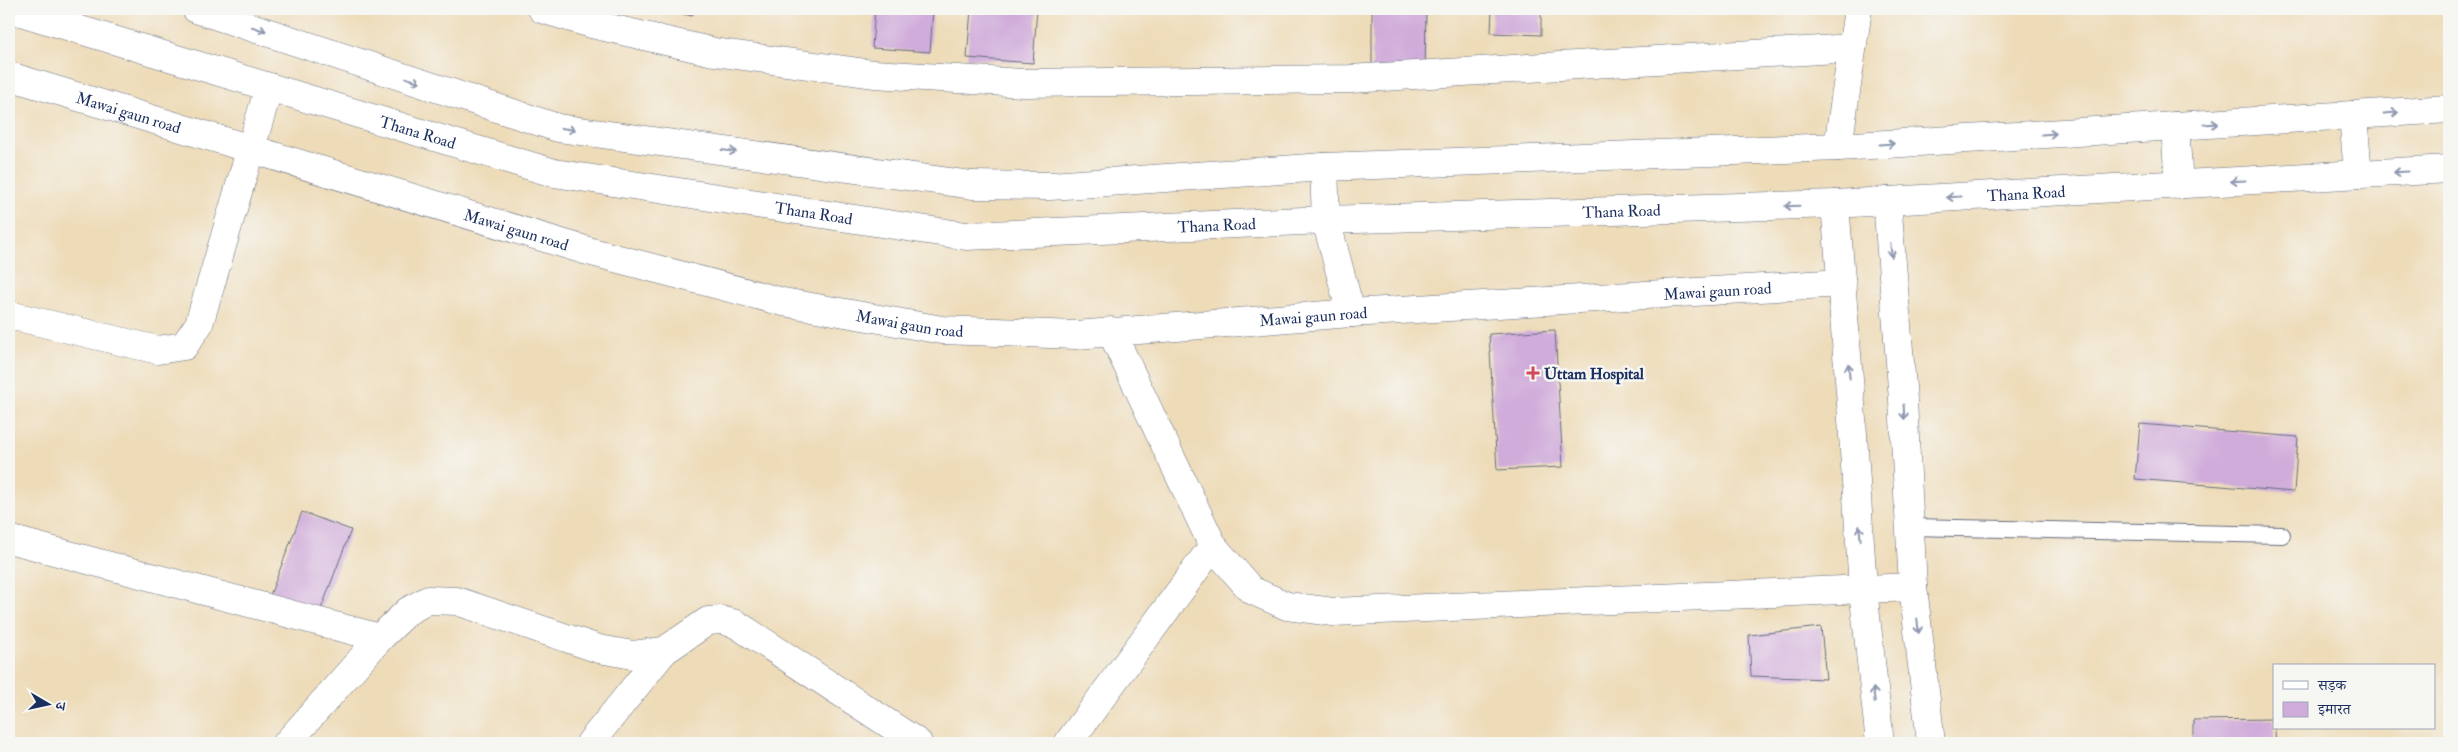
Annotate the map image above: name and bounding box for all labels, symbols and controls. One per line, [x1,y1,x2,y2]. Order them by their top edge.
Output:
one-way arrow [251,25,266,34]
one-way arrow [405,75,421,85]
street label: Mawai gaun road [74,88,183,138]
one-way arrow [2383,108,2399,117]
street label: Thana Road [377,112,458,154]
one-way arrow [2203,119,2219,128]
one-way arrow [560,124,576,134]
one-way arrow [2041,129,2057,138]
one-way arrow [1878,139,1894,148]
one-way arrow [721,146,737,156]
one-way arrow [2393,167,2409,176]
one-way arrow [2231,177,2247,186]
street label: Thana Road [1986,182,2066,206]
one-way arrow [1946,193,1962,202]
street label: Thana Road [773,198,854,230]
street label: Thana Road [1582,200,1661,223]
one-way arrow [1784,201,1800,210]
street label: Mawai gaun road [461,205,571,256]
street label: Thana Road [1177,214,1257,238]
one-way arrow [1886,241,1896,257]
street label: Mawai gaun road [1663,278,1772,305]
street label: Mawai gaun road [1259,303,1368,331]
street label: Mawai gaun road [854,306,964,342]
one-way arrow [1844,363,1854,379]
place label: Uttam Hospital [1544,364,1645,385]
marker: Uttam Hospital [1526,366,1540,380]
one-way arrow [1899,403,1909,419]
one-way arrow [1855,525,1864,541]
one-way arrow [1913,618,1923,634]
legend [2273,664,2436,730]
text: सड़क [2317,676,2347,695]
north arrow [22,680,72,730]
one-way arrow [1870,687,1879,703]
text: उ [51,700,69,712]
text: इमारत [2317,700,2352,719]

